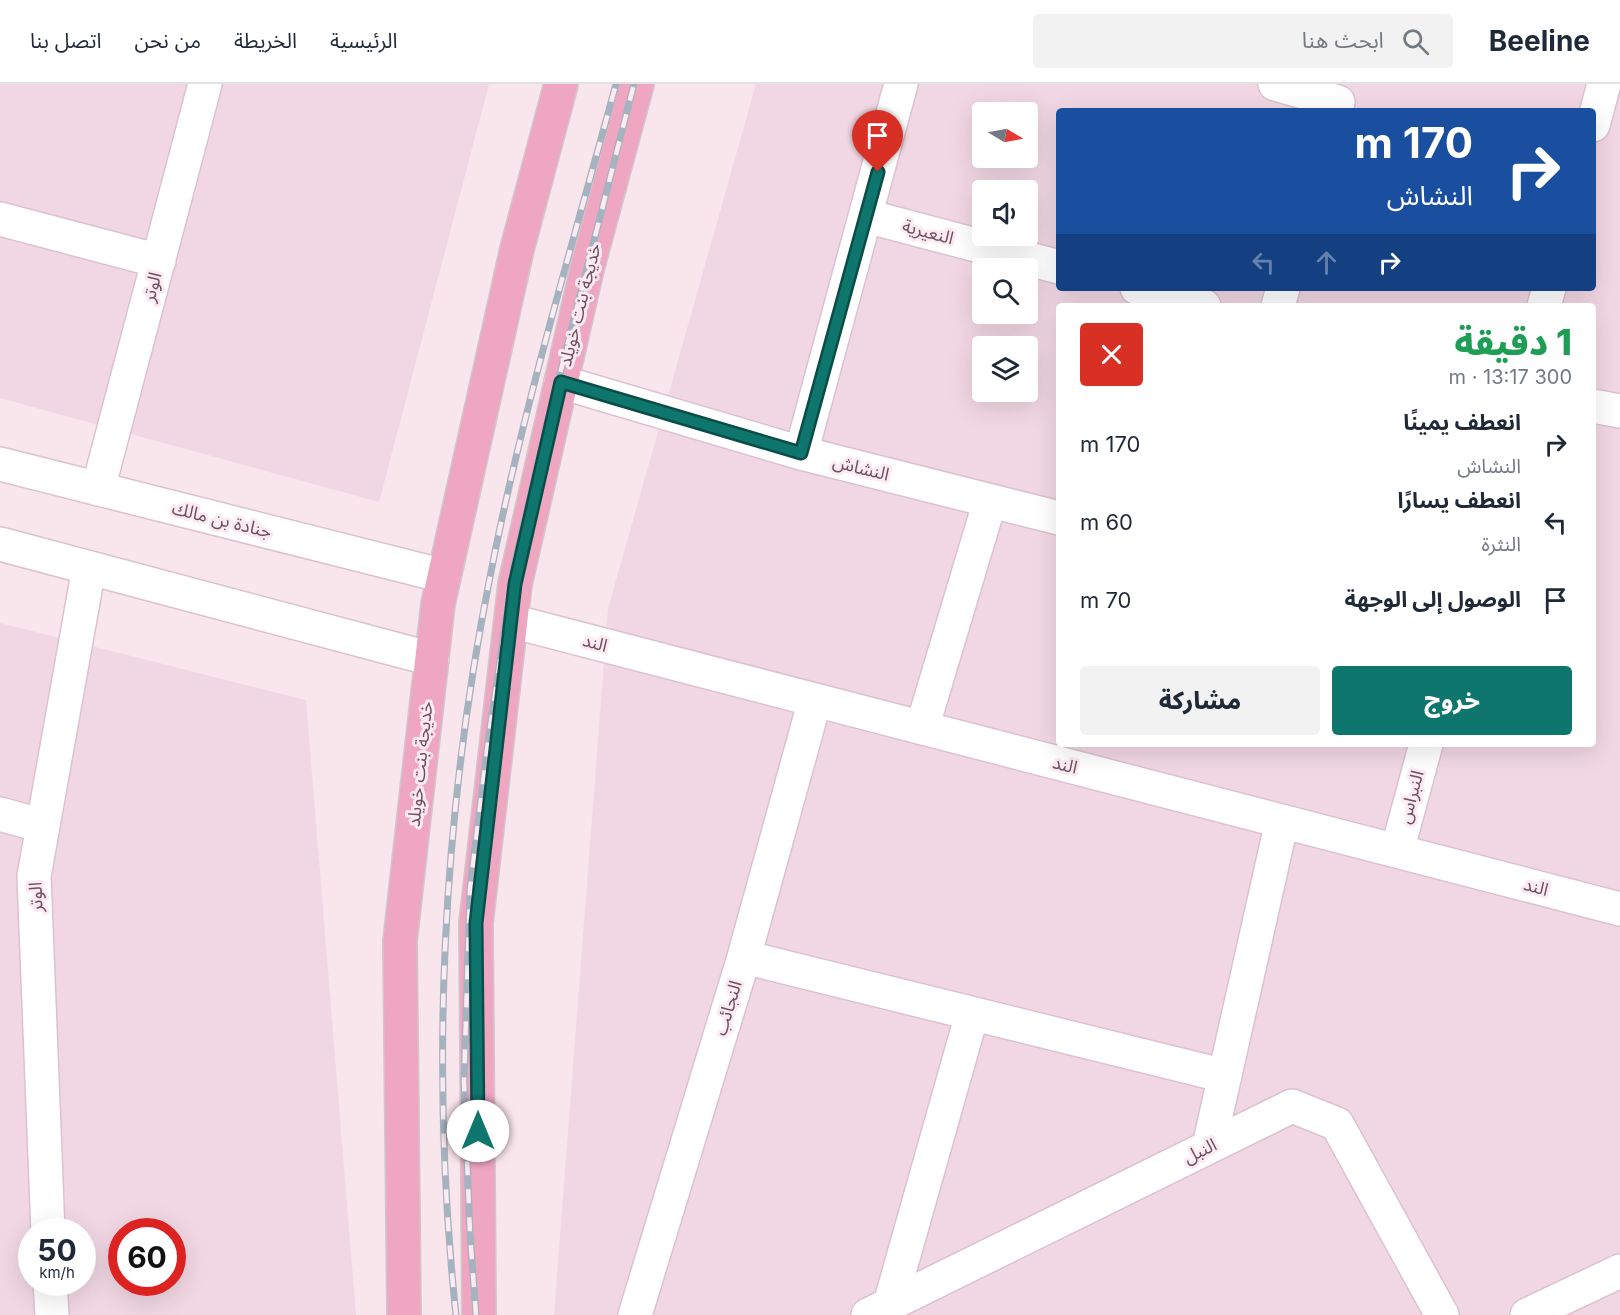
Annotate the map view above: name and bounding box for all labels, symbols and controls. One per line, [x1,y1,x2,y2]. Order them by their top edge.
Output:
search box [1033,14,1453,68]
text: Beeline [1489,24,1590,58]
icon: search [1399,25,1432,58]
text: ابحث هنا [1302,27,1384,53]
text: اتصل بنا [30,28,101,53]
text: من نحن [134,28,201,53]
text: الخريطة [234,28,297,53]
text: الرئيسية [330,28,397,53]
north arrow [972,102,1038,168]
map controls [972,102,1038,402]
pin [852,110,903,172]
text: 170 m [1355,117,1473,168]
icon: arrive [861,119,894,152]
icon: right [1494,132,1572,210]
text: النشاش [1387,179,1473,212]
button: sound [972,180,1038,246]
street label: النعيرية [900,215,956,249]
street label: خديجة بنت خويلد [554,241,606,369]
icon: left [1247,246,1280,279]
icon: ahead [1310,246,1343,279]
icon: right [1373,246,1406,279]
button: search [972,258,1038,324]
street label: الوتر [137,270,167,305]
text: 1 دقيقة [1454,320,1572,364]
button: close [1080,323,1143,386]
button: layers [972,336,1038,402]
text: 300 m · 13:17 [1449,365,1572,389]
text: انعطف يمينًا [1403,409,1521,435]
icon: right [1539,428,1572,461]
text: 170 m [1080,431,1140,457]
street label: النشاش [830,450,892,486]
text: النشاش [1457,454,1521,478]
text: انعطف يسارًا [1398,487,1521,513]
street label: جنادة بن مالك [170,497,274,543]
icon: left [1539,506,1572,539]
text: 60 m [1080,509,1133,535]
text: النثرة [1482,532,1521,556]
icon: arrive [1539,584,1572,617]
text: الوصول إلى الوجهة [1344,586,1521,612]
text: 70 m [1080,587,1131,613]
street label: الند [580,629,610,656]
button: مشاركة [1080,666,1320,735]
button: خروج [1332,666,1572,735]
street label: خديجة بنت خويلد [402,700,438,828]
street label: الند [1051,751,1080,778]
street label: النبراس [1393,768,1429,826]
street label: الند [1521,873,1551,900]
street label: الوتر [24,882,48,913]
street label: النجائب [709,978,746,1038]
position arrow [446,1099,510,1163]
street label: النبل [1180,1134,1220,1168]
speed limit sign: 60 [108,1218,186,1296]
text: 50 [37,1232,77,1268]
text: km/h [39,1263,75,1282]

